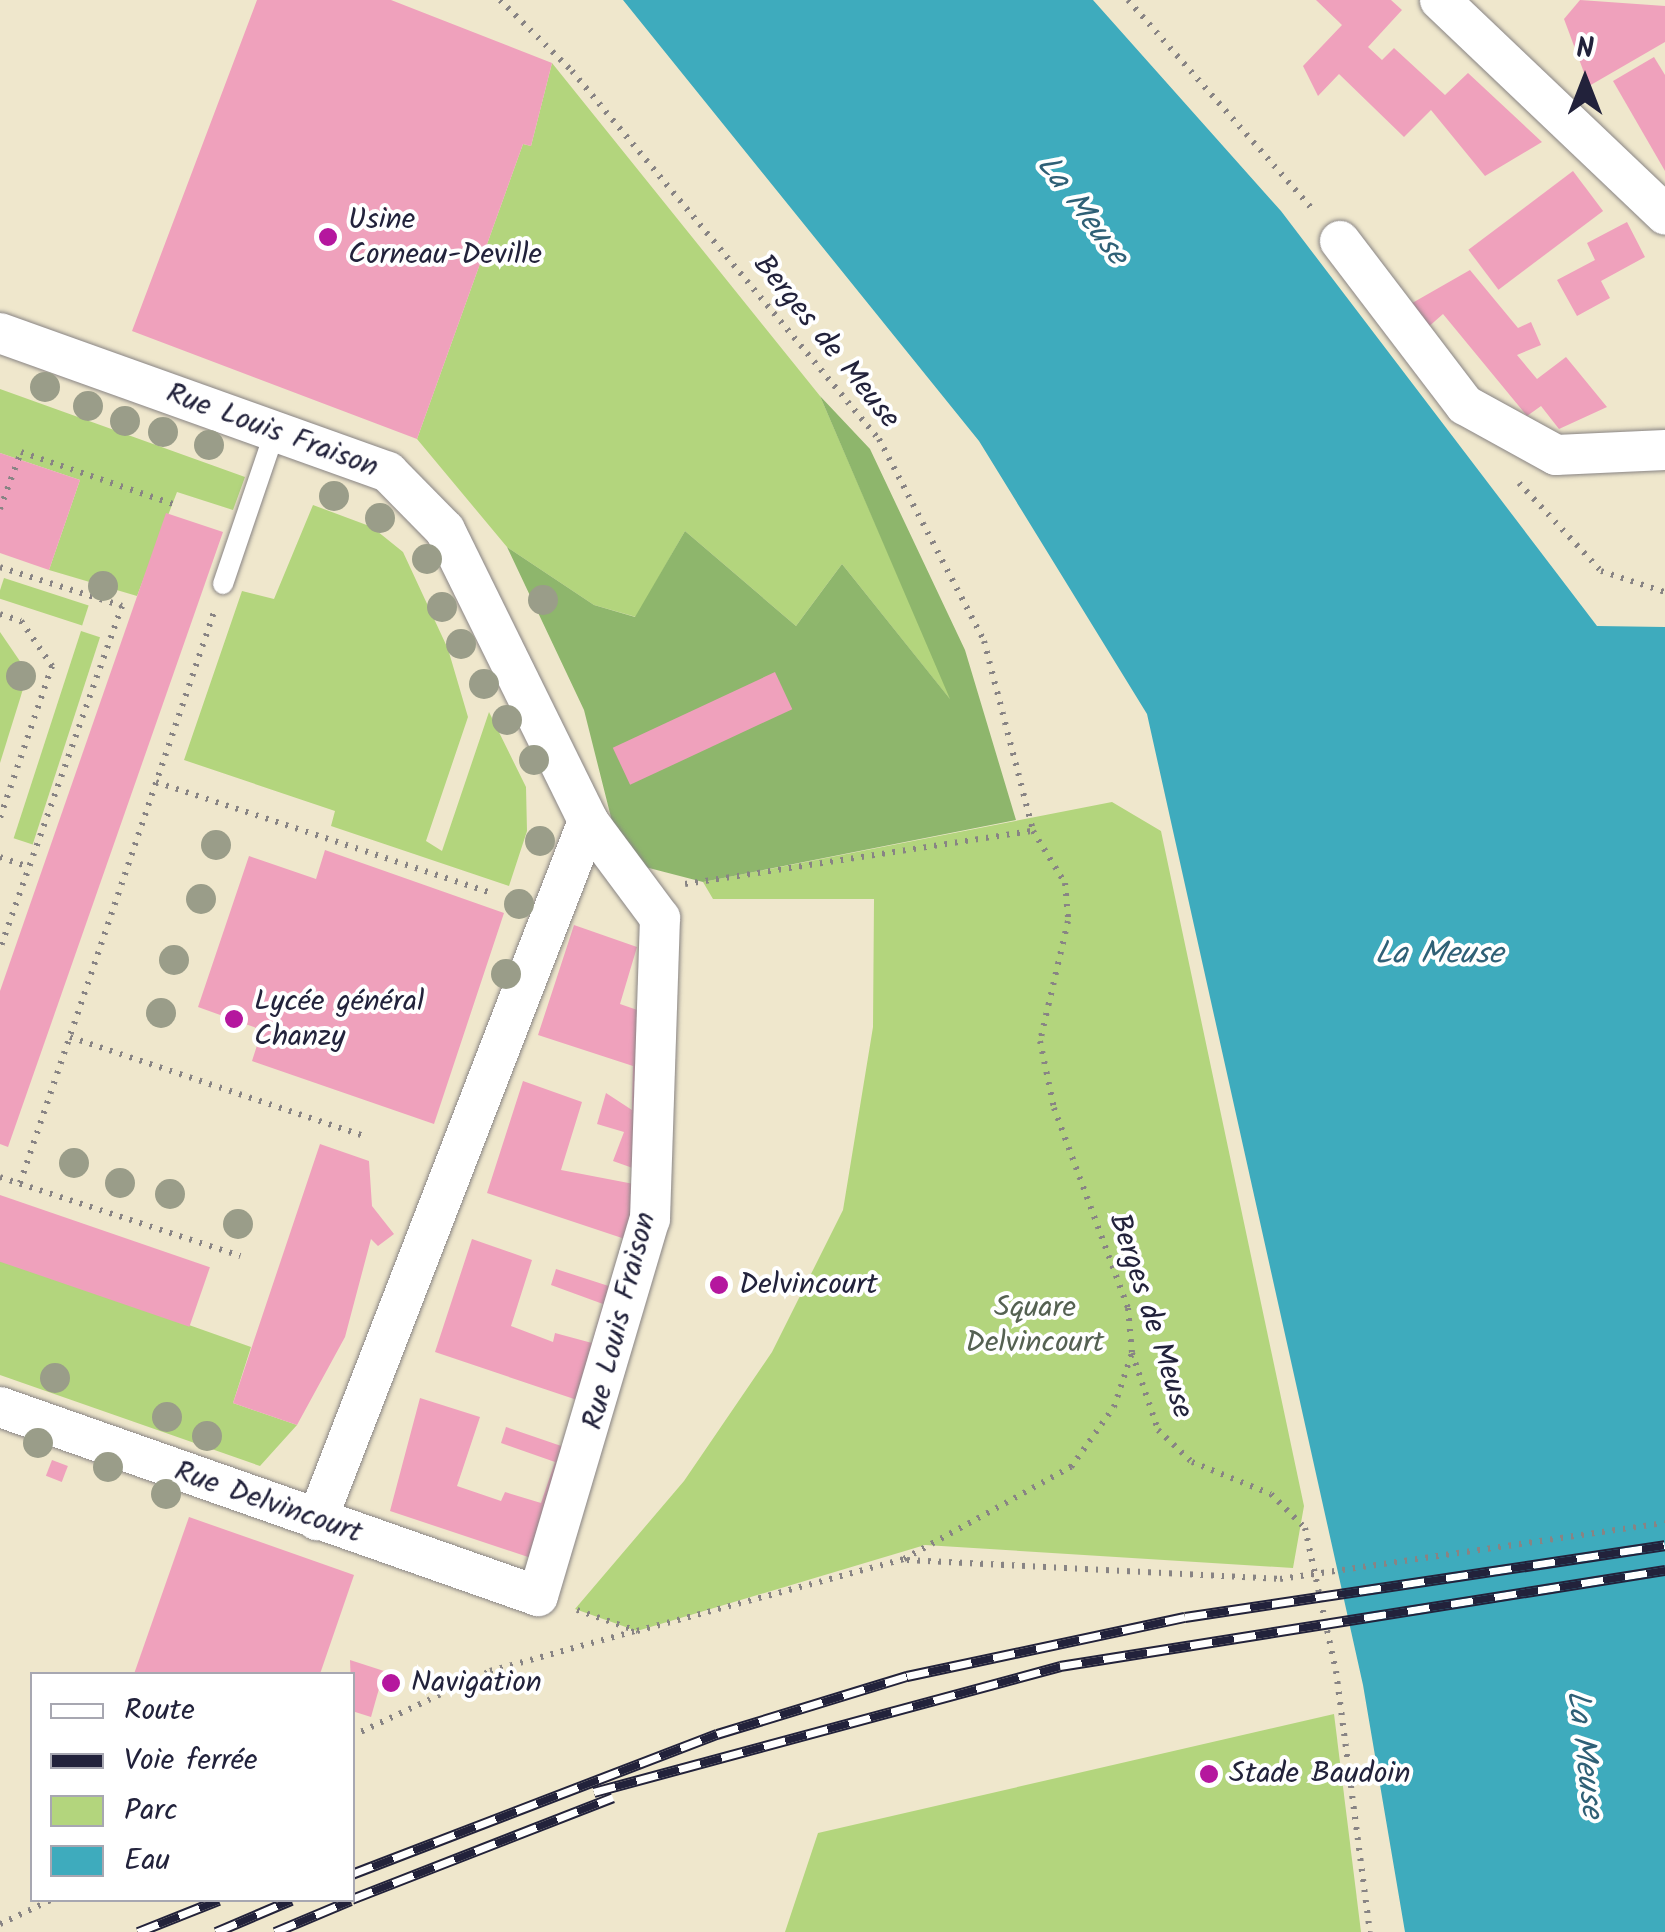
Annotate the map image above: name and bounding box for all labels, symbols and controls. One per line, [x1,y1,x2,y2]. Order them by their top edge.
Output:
text: N [1576,27,1594,72]
north arrow [1535,30,1635,130]
water label: La Meuse [1027,148,1135,274]
place label: Usine Corneau-Deville [348,202,542,272]
marker: Usine Corneau-Deville [317,226,339,248]
street label: Berges de Meuse [745,248,907,436]
street label: Rue Louis Fraison [161,376,383,486]
water label: La Meuse [1375,936,1503,974]
place label: Lycée général Chanzy [254,984,424,1054]
marker: Lycée général Chanzy [223,1008,245,1030]
street label: Rue Louis Fraison [576,1208,664,1434]
street label: Berges de Meuse [1100,1209,1200,1423]
place label: Delvincourt [739,1267,878,1303]
marker: Delvincourt [708,1274,730,1296]
park label: Square Delvincourt [966,1290,1104,1360]
street label: Rue Delvincourt [169,1454,367,1552]
place label: Navigation [411,1665,542,1701]
legend [30,1672,355,1902]
marker: Navigation [380,1672,402,1694]
text: Route [124,1687,195,1735]
water label: La Meuse [1556,1688,1610,1820]
text: Voie ferrée [124,1737,258,1785]
place label: Stade Baudoin [1229,1756,1410,1792]
marker: Stade Baudoin [1198,1763,1220,1785]
text: Parc [124,1787,178,1835]
text: Eau [124,1837,170,1885]

